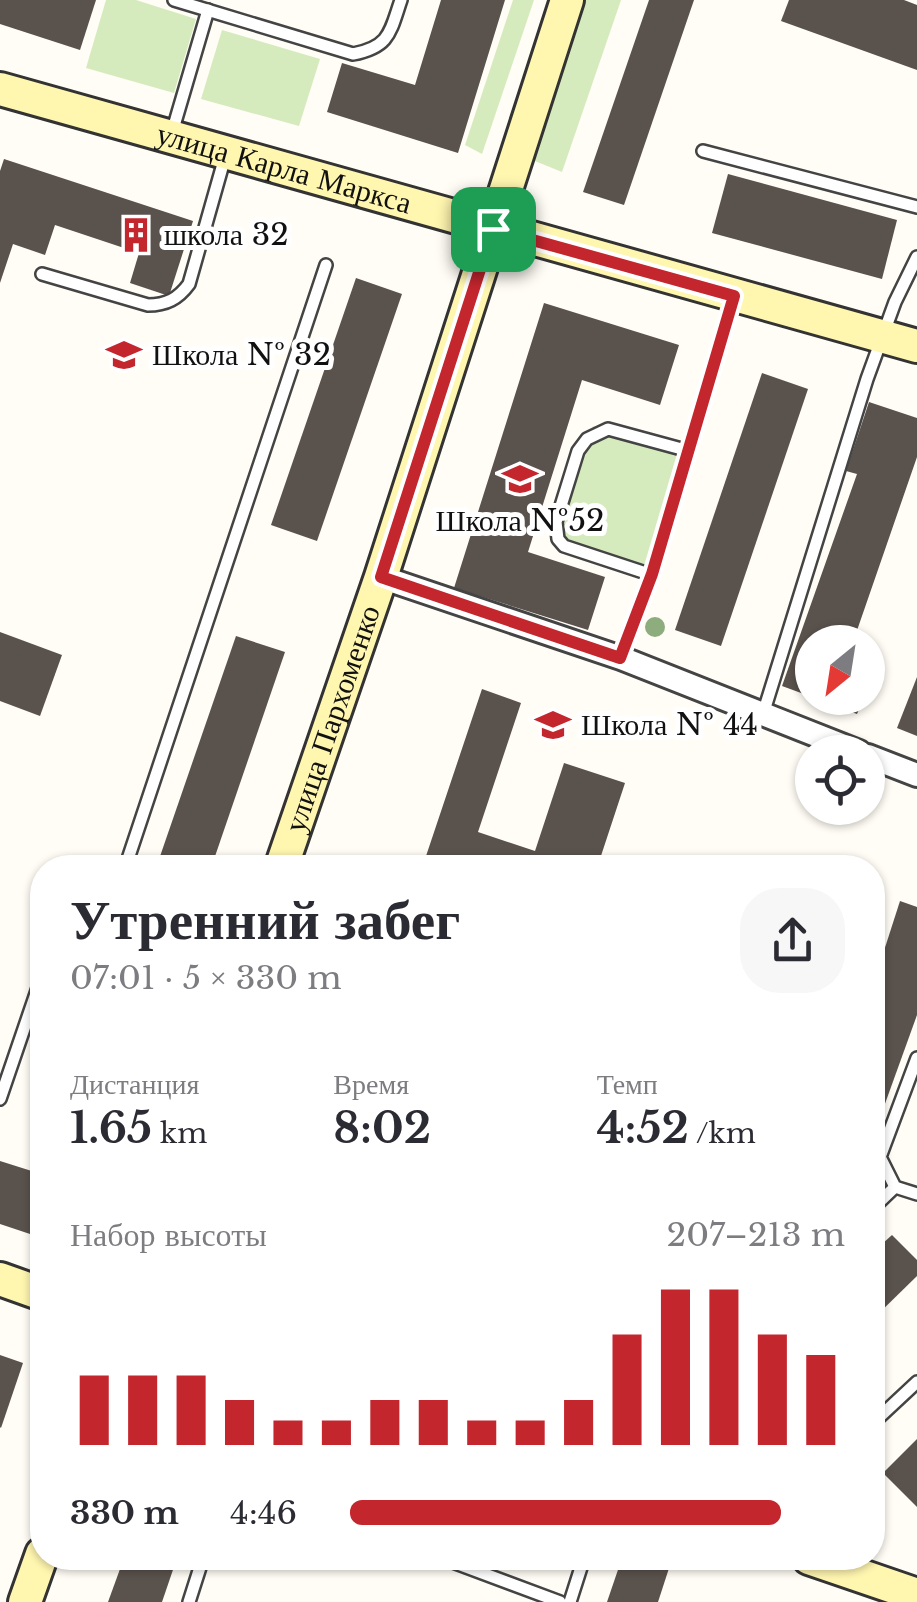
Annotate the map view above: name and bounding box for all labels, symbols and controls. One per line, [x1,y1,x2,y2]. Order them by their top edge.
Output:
street label: улица Карла Маркса [153,115,416,221]
pin [451,187,536,272]
icon: arrive [466,202,521,257]
building icon: школа 32 [117,216,155,254]
place label: школа 32 [164,216,289,253]
school or university icon: Школа № 32 [105,336,143,374]
place label: Школа № 32 [152,336,331,373]
school or university icon: Школа №52 [501,460,539,498]
place label: Школа №52 [436,502,604,539]
street label: улица Пархоменко [276,600,388,837]
north arrow [795,625,885,715]
map controls [795,625,885,825]
school or university icon: Школа № 44 [534,706,572,744]
place label: Школа № 44 [581,706,758,743]
button: locate [795,735,885,825]
text: Утренний забег [70,886,460,954]
button: share [740,888,845,993]
text: 07:01 · 5 × 330 m [70,958,342,998]
text: Дистанция [70,1067,199,1102]
text: Время [333,1067,409,1102]
text: Темп [597,1067,658,1102]
text: 1.65 [70,1102,152,1154]
text: 8:02 [333,1102,431,1154]
text: 4:52 [597,1102,689,1154]
text: km [152,1116,207,1151]
text: /km [689,1116,756,1151]
text: Набор высоты [70,1215,267,1255]
text: 207–213 m [667,1215,845,1255]
text: 330 m [70,1493,179,1533]
text: 4:46 [230,1493,297,1533]

